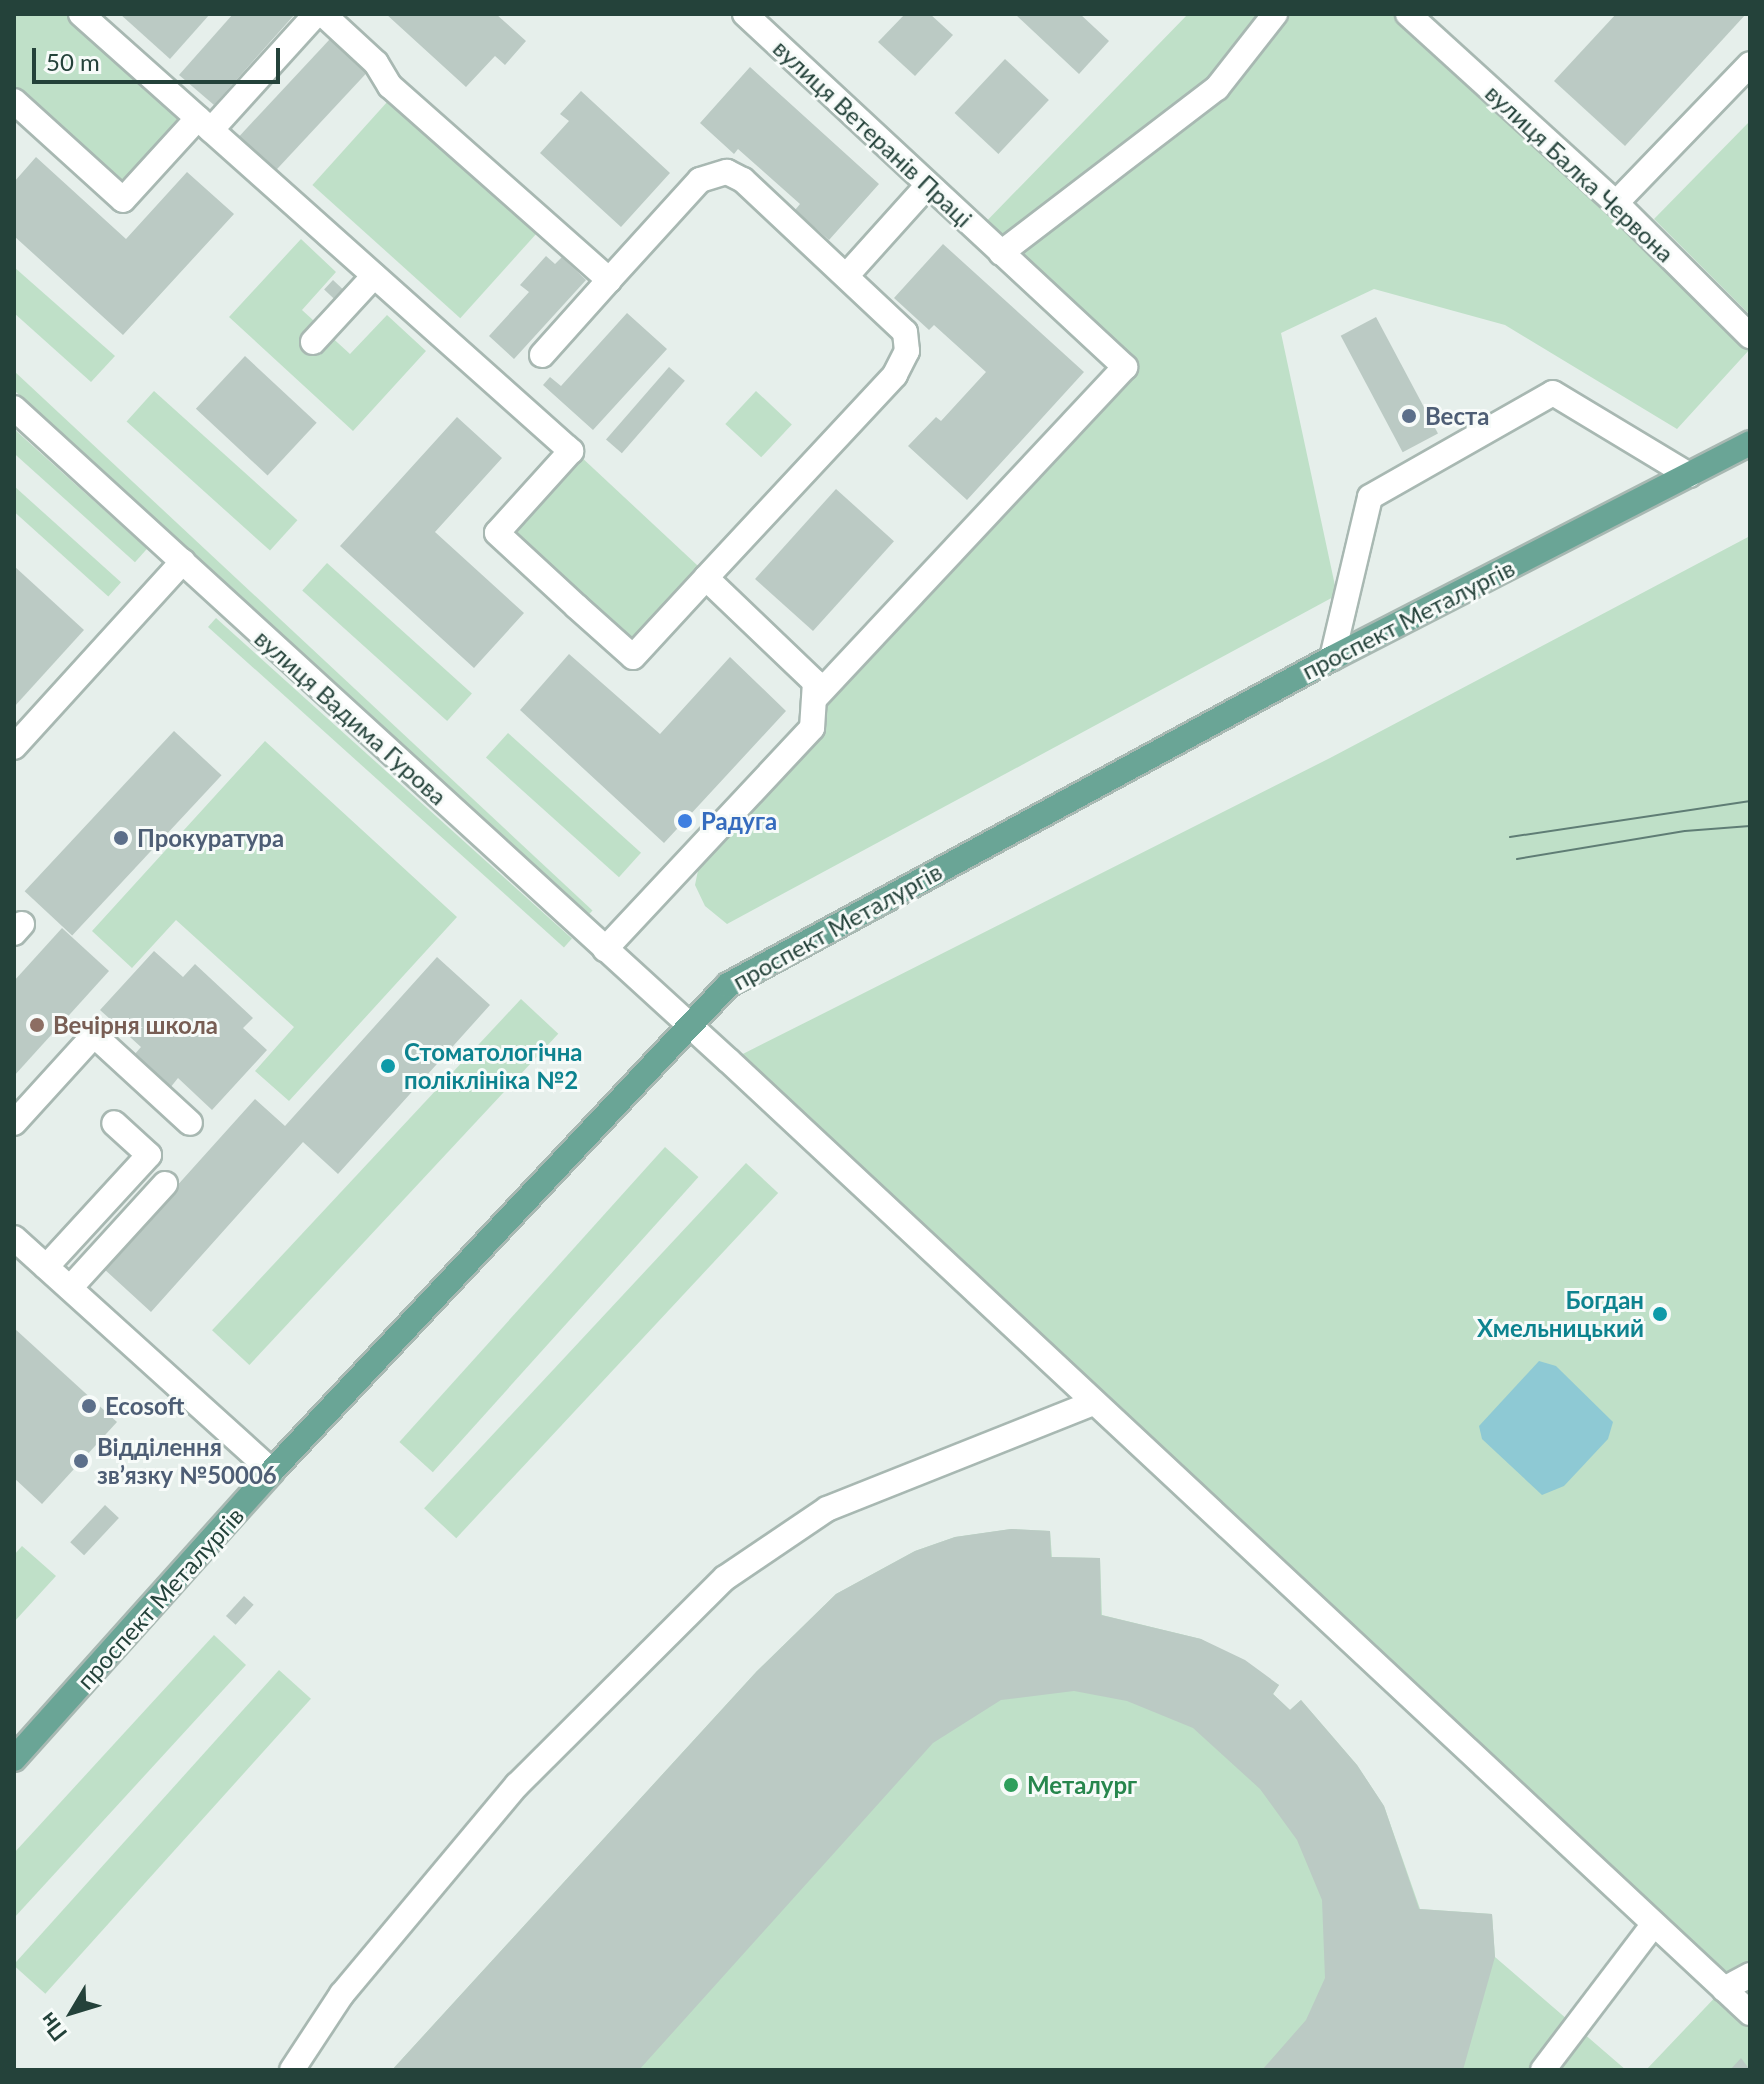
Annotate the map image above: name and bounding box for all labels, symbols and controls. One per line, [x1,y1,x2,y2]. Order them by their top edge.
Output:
scale bar [36,32,284,82]
street label: вулиця Ветеранів Праці [768,33,978,233]
text: 50 m [46,47,100,76]
street label: вулиця Балка Червона [1480,78,1680,268]
place label: Веста [1425,402,1489,430]
marker: Веста [1400,407,1418,425]
street label: проспект Металургів [1297,553,1519,685]
street label: вулиця Вадима Гурова [249,623,453,811]
place label: Радуга [701,807,777,835]
marker: Радуга [676,812,694,830]
place label: Прокуратура [137,824,284,852]
marker: Прокуратура [112,829,130,847]
street label: проспект Металургів [727,857,947,995]
place label: Вечірня школа [53,1011,218,1039]
marker: Вечірня школа [28,1016,46,1034]
place label: Стоматологічна поліклініка №2 [404,1038,582,1094]
marker: Стоматологічна поліклініка №2 [379,1057,397,1075]
place label: Богдан Хмельницький [1477,1286,1644,1342]
marker: Богдан Хмельницький [1651,1305,1669,1323]
place label: Ecosoft [105,1392,184,1420]
marker: Ecosoft [80,1397,98,1415]
place label: Відділення зв’язку №50006 [97,1433,277,1489]
marker: Відділення зв’язку №50006 [72,1452,90,1470]
street label: проспект Металургів [71,1501,249,1695]
place label: Металург [1027,1771,1137,1799]
marker: Металург [1002,1776,1020,1794]
north arrow [32,1972,112,2052]
text: Пн [33,2007,72,2047]

